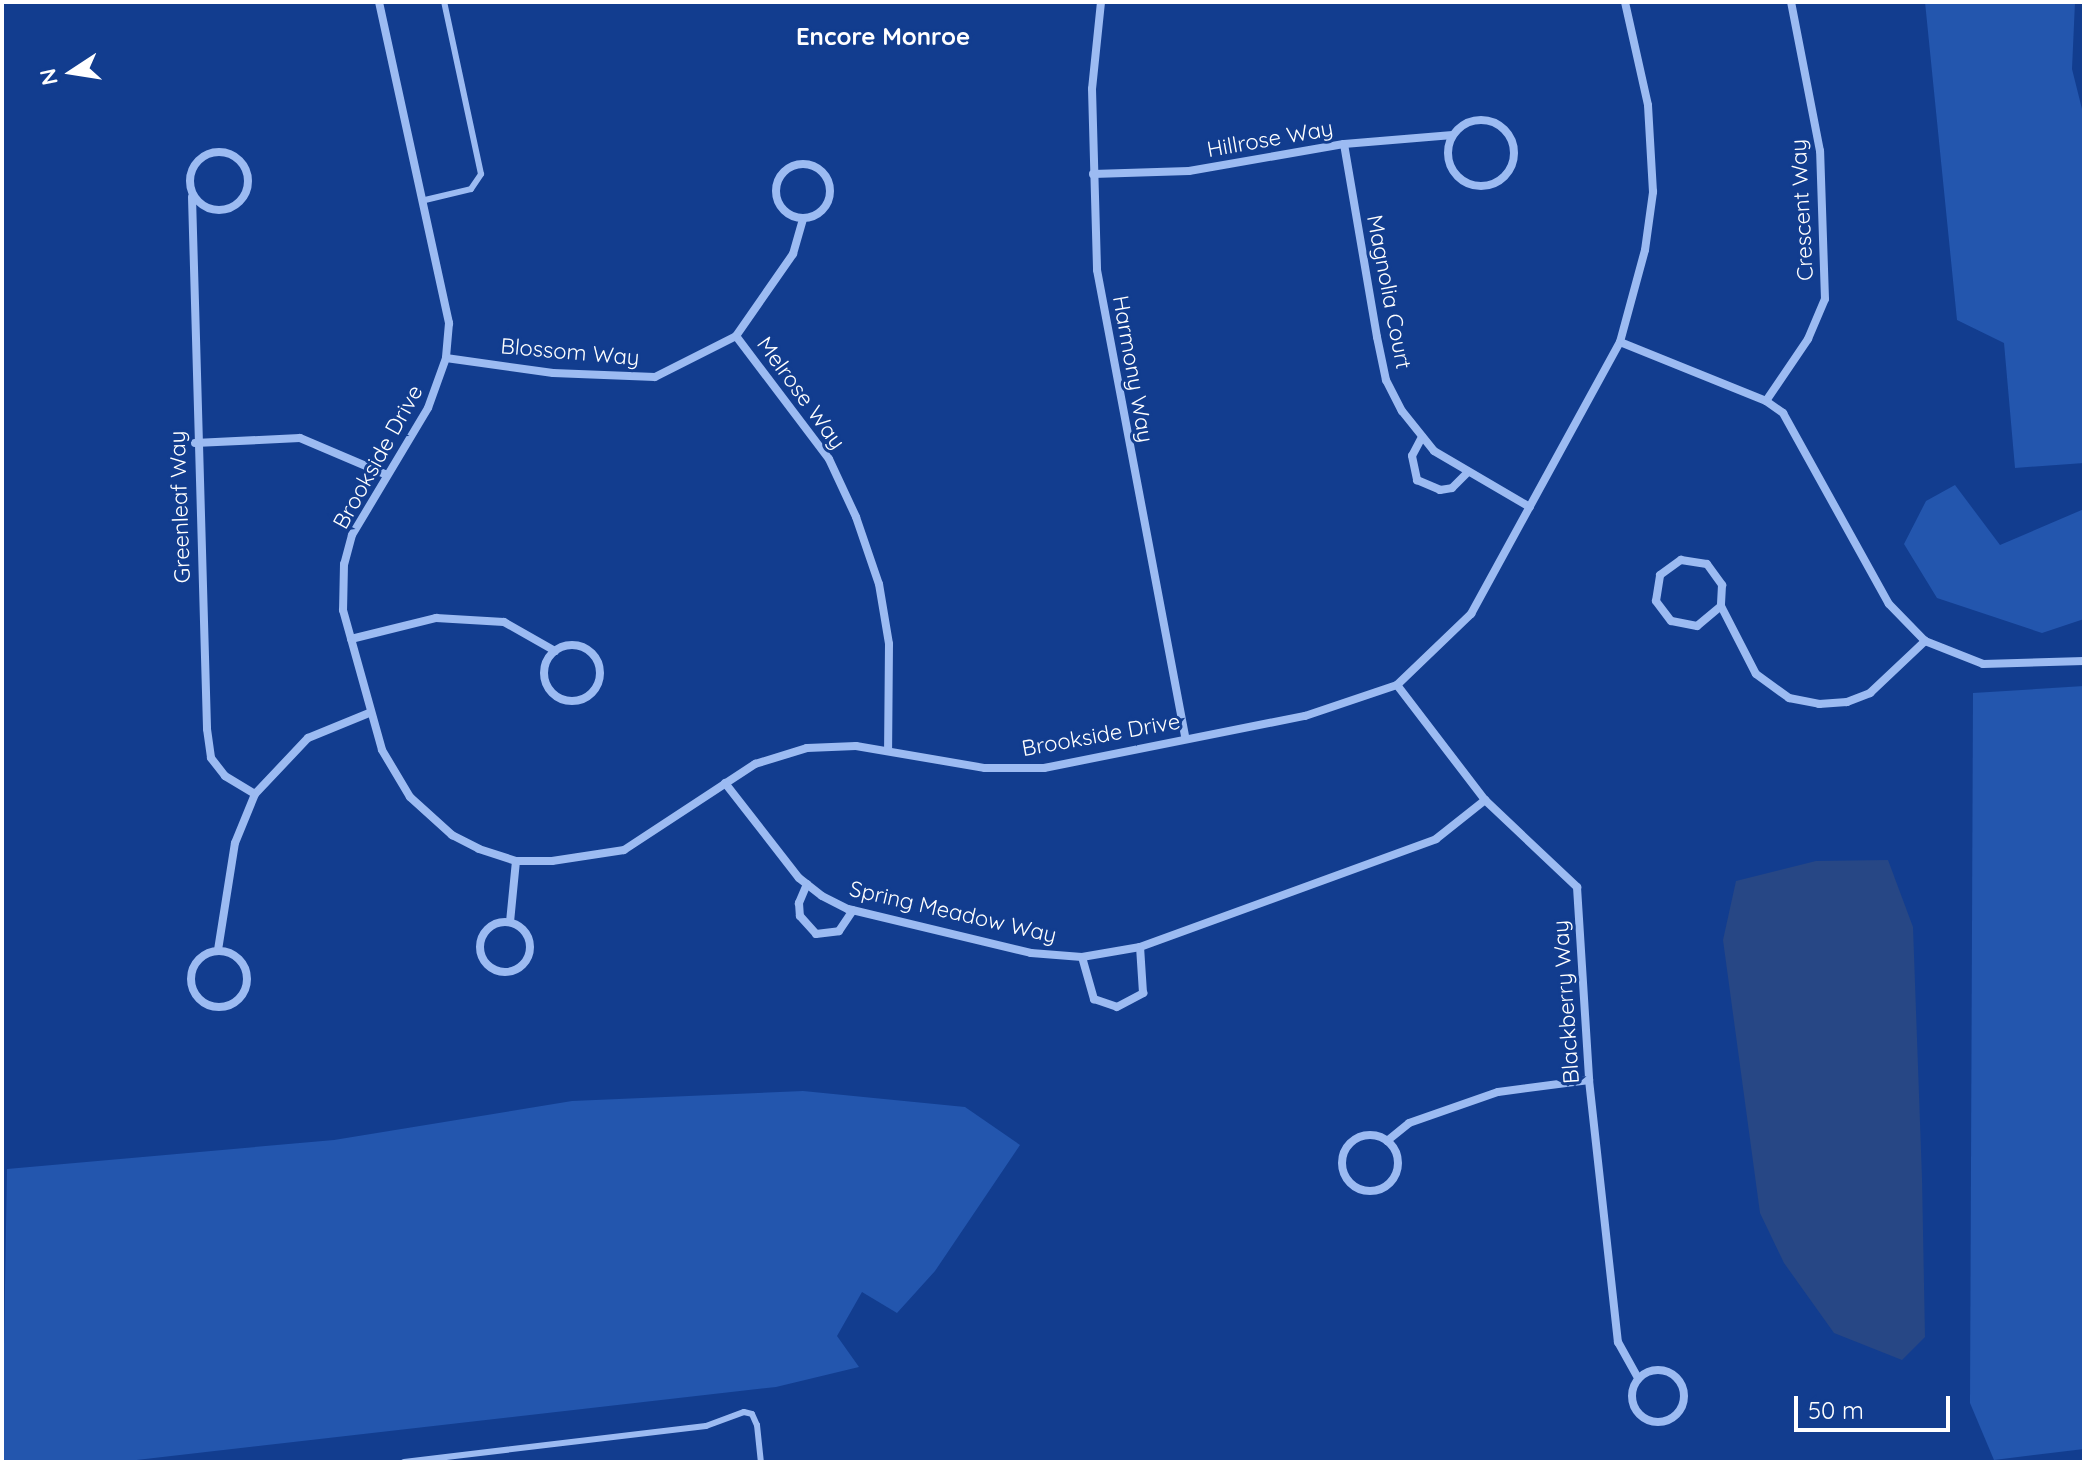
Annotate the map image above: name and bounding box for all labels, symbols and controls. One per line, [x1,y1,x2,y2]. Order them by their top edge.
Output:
district label: Encore Monroe [796,23,970,51]
north arrow [32,32,112,112]
text: N [33,66,64,88]
street label: Hillrose Way [1205,115,1335,163]
street label: Crescent Way [1785,138,1819,282]
street label: Magnolia Court [1361,213,1417,371]
street label: Harmony Way [1107,293,1159,445]
street label: Melrose Way [751,332,851,454]
street label: Blossom Way [499,333,641,371]
street label: Brookside Drive [328,381,428,533]
street label: Greenleaf Way [164,430,196,584]
street label: Brookside Drive [1020,708,1182,762]
street label: Spring Meadow Way [847,875,1059,949]
street label: Blackberry Way [1547,919,1585,1085]
scale bar [1798,1380,1954,1430]
text: 50 m [1808,1395,1864,1425]

